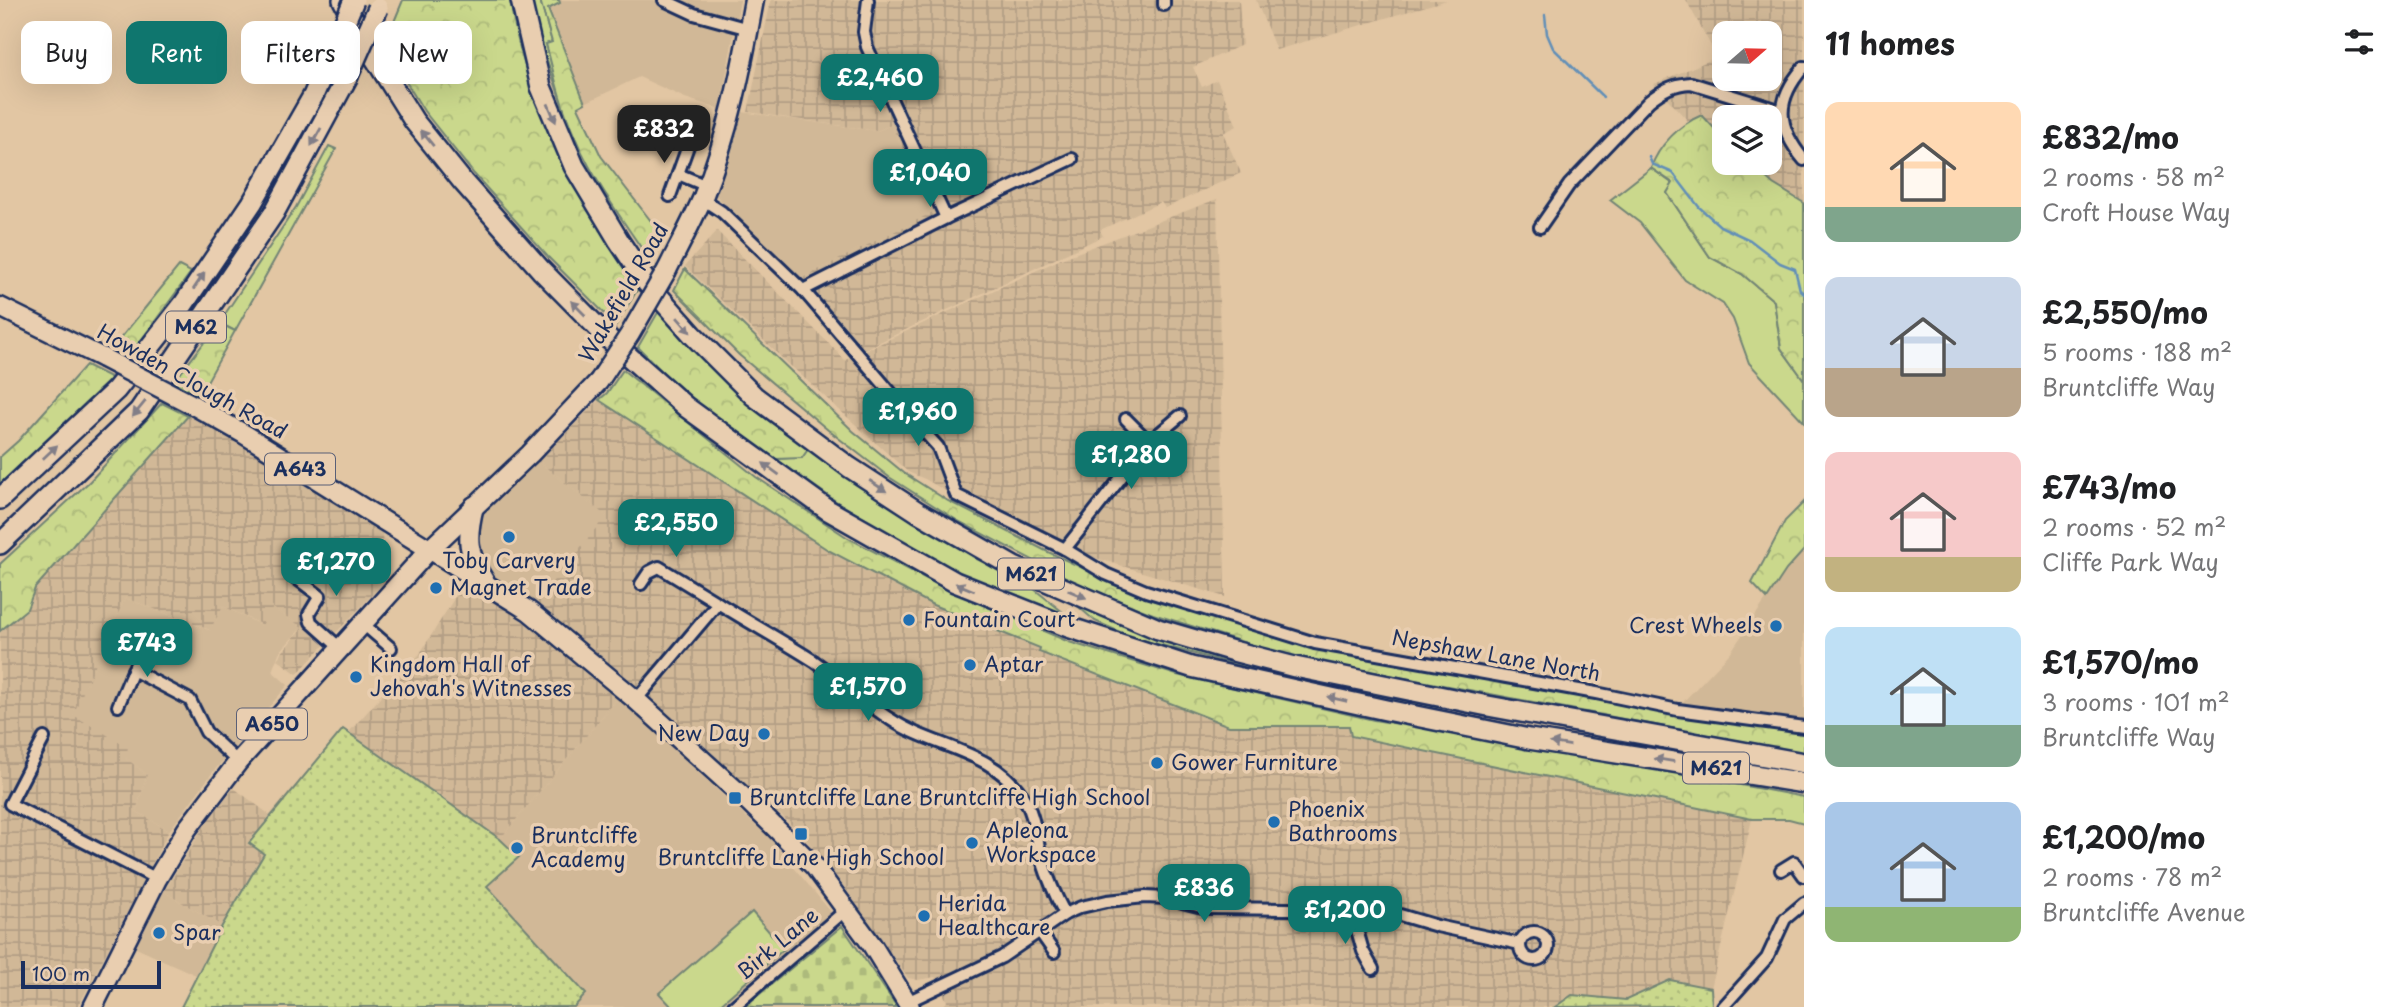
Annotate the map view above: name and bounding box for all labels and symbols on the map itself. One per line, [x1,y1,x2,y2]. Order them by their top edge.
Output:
north arrow [1712,21,1782,91]
pin: £2,460 [823,54,937,114]
one-way arrow [546,103,558,123]
pin: £832 [623,106,705,165]
one-way arrow [310,127,322,146]
one-way arrow [420,129,435,146]
pin: £1,040 [873,150,987,209]
street label: Wakefield Road [569,216,675,368]
one-way arrow [192,272,205,291]
one-way arrow [570,299,587,316]
road number: M62 [166,312,226,342]
street label: Howden Clough Road [92,315,294,446]
one-way arrow [676,317,691,334]
pin: £1,960 [861,388,975,448]
one-way arrow [131,400,146,418]
pin: £1,280 [1074,432,1188,491]
one-way arrow [41,444,58,461]
road number: A643 [265,454,335,484]
one-way arrow [762,462,780,476]
one-way arrow [868,479,887,492]
pin: £2,550 [619,500,733,559]
marker: Toby Carvery [501,529,517,545]
pin: £1,270 [279,538,393,598]
place label: Toby Carvery [442,543,576,575]
road number: M621 [998,558,1064,590]
place label: Magnet Trade [450,570,592,602]
marker: Magnet Trade [428,580,444,596]
one-way arrow [955,581,976,592]
one-way arrow [1067,589,1088,600]
place label: Fountain Court [923,602,1075,634]
place label: Crest Wheels [1629,608,1762,640]
marker: Fountain Court [901,612,917,628]
marker: Crest Wheels [1768,618,1784,634]
pin: £743 [106,620,188,679]
street label: Nepshaw Lane North [1390,620,1603,688]
place label: Kingdom Hall of Jehovah's Witnesses [370,647,572,703]
place label: Aptar [984,647,1044,679]
marker: Aptar [962,657,978,673]
pin: £1,570 [811,664,925,723]
marker: Kingdom Hall of Jehovah's Witnesses [348,669,364,685]
one-way arrow [1326,694,1348,705]
road number: A650 [237,708,307,740]
place label: New Day [657,716,750,748]
marker: New Day [756,726,772,742]
one-way arrow [1549,738,1571,749]
place label: Gower Furniture [1171,745,1338,777]
road number: M621 [1683,752,1749,783]
one-way arrow [1653,754,1675,765]
marker: Gower Furniture [1149,755,1165,771]
place label: Bruntcliffe Lane Bruntcliffe High School [749,780,1151,812]
marker: Bruntcliffe Lane Bruntcliffe High School [727,790,743,806]
place label: Phoenix Bathrooms [1288,792,1397,848]
place label: Apleona Workspace [986,813,1096,869]
marker: Phoenix Bathrooms [1266,814,1282,830]
place label: Bruntcliffe Academy [531,818,638,874]
marker: Bruntcliffe Lane High School [793,826,809,842]
marker: Apleona Workspace [964,835,980,851]
marker: Bruntcliffe Academy [509,840,525,856]
place label: Bruntcliffe Lane High School [657,840,945,872]
pin: £836 [1163,864,1245,924]
place label: Herida Healthcare [938,886,1050,942]
pin: £1,200 [1288,886,1402,946]
street label: Birk Lane [729,898,825,986]
marker: Herida Healthcare [916,908,932,924]
place label: Spar [173,915,221,947]
marker: Spar [151,925,167,941]
scale bar [21,958,161,990]

